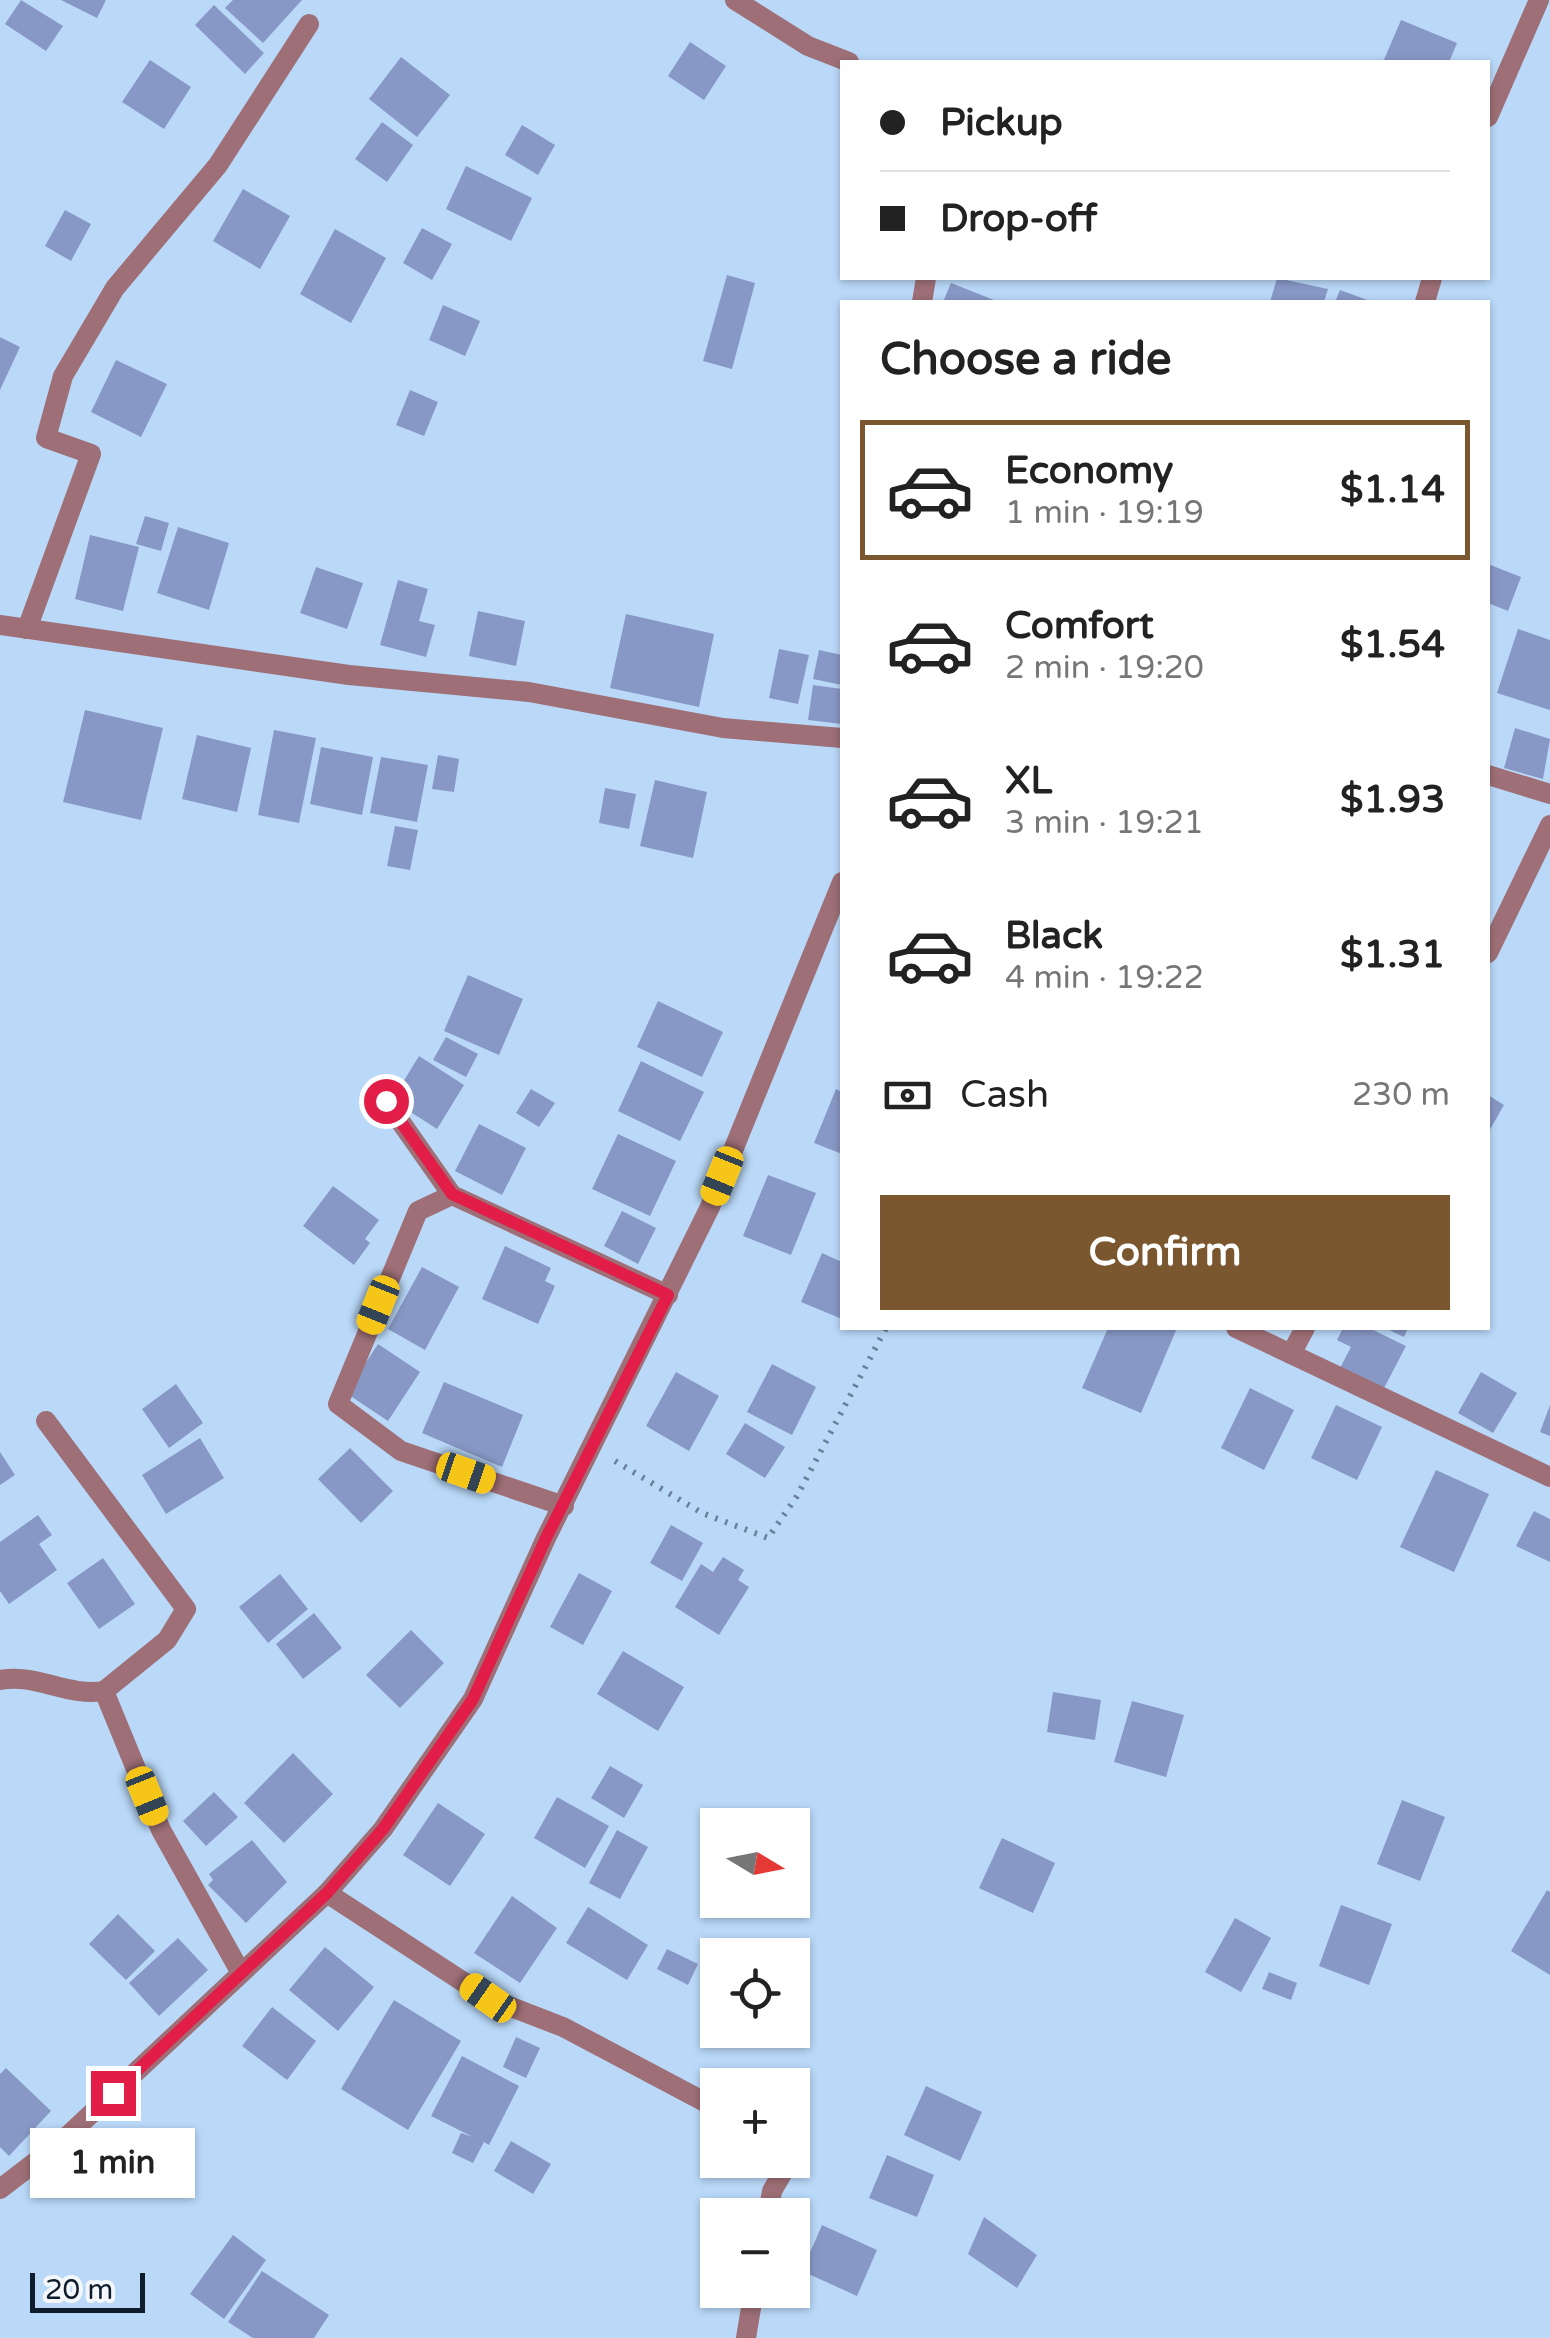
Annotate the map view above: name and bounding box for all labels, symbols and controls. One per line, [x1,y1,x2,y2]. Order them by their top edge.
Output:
text: Pickup [940,100,1063,146]
text: Drop-off [940,196,1097,242]
text: Choose a ride [880,333,1171,387]
icon: car [885,445,975,535]
text: Economy [1005,448,1173,494]
text: $1.14 [1340,467,1445,513]
text: 1 min · 19:19 [1005,494,1204,532]
icon: car [885,600,975,690]
text: Comfort [1005,603,1154,649]
text: $1.54 [1340,622,1445,668]
text: 2 min · 19:20 [1005,649,1204,687]
icon: car [885,755,975,845]
text: XL [1005,758,1052,804]
text: $1.93 [1340,777,1445,823]
text: 3 min · 19:21 [1005,804,1204,842]
icon: car [885,910,975,1000]
text: Black [1005,913,1103,959]
text: $1.31 [1340,932,1445,978]
text: 4 min · 19:22 [1005,959,1204,997]
icon: cash [880,1068,935,1123]
text: Cash [960,1072,1049,1118]
text: 230 m [1352,1076,1450,1114]
route start [364,1079,409,1124]
car [697,1143,747,1209]
button: Confirm [880,1195,1450,1310]
car [353,1272,403,1338]
car [433,1449,499,1497]
car [122,1763,172,1829]
north arrow [700,1808,810,1918]
map controls [700,1808,810,2308]
button: locate [700,1938,810,2048]
car [455,1969,521,2027]
button: + [700,2068,810,2178]
route end [91,2071,136,2116]
callout: 1 min [31,2128,196,2198]
text: 1 min [70,2144,155,2182]
button: − [700,2198,810,2308]
scale bar [30,2268,145,2312]
text: 20 m [45,2273,113,2307]

